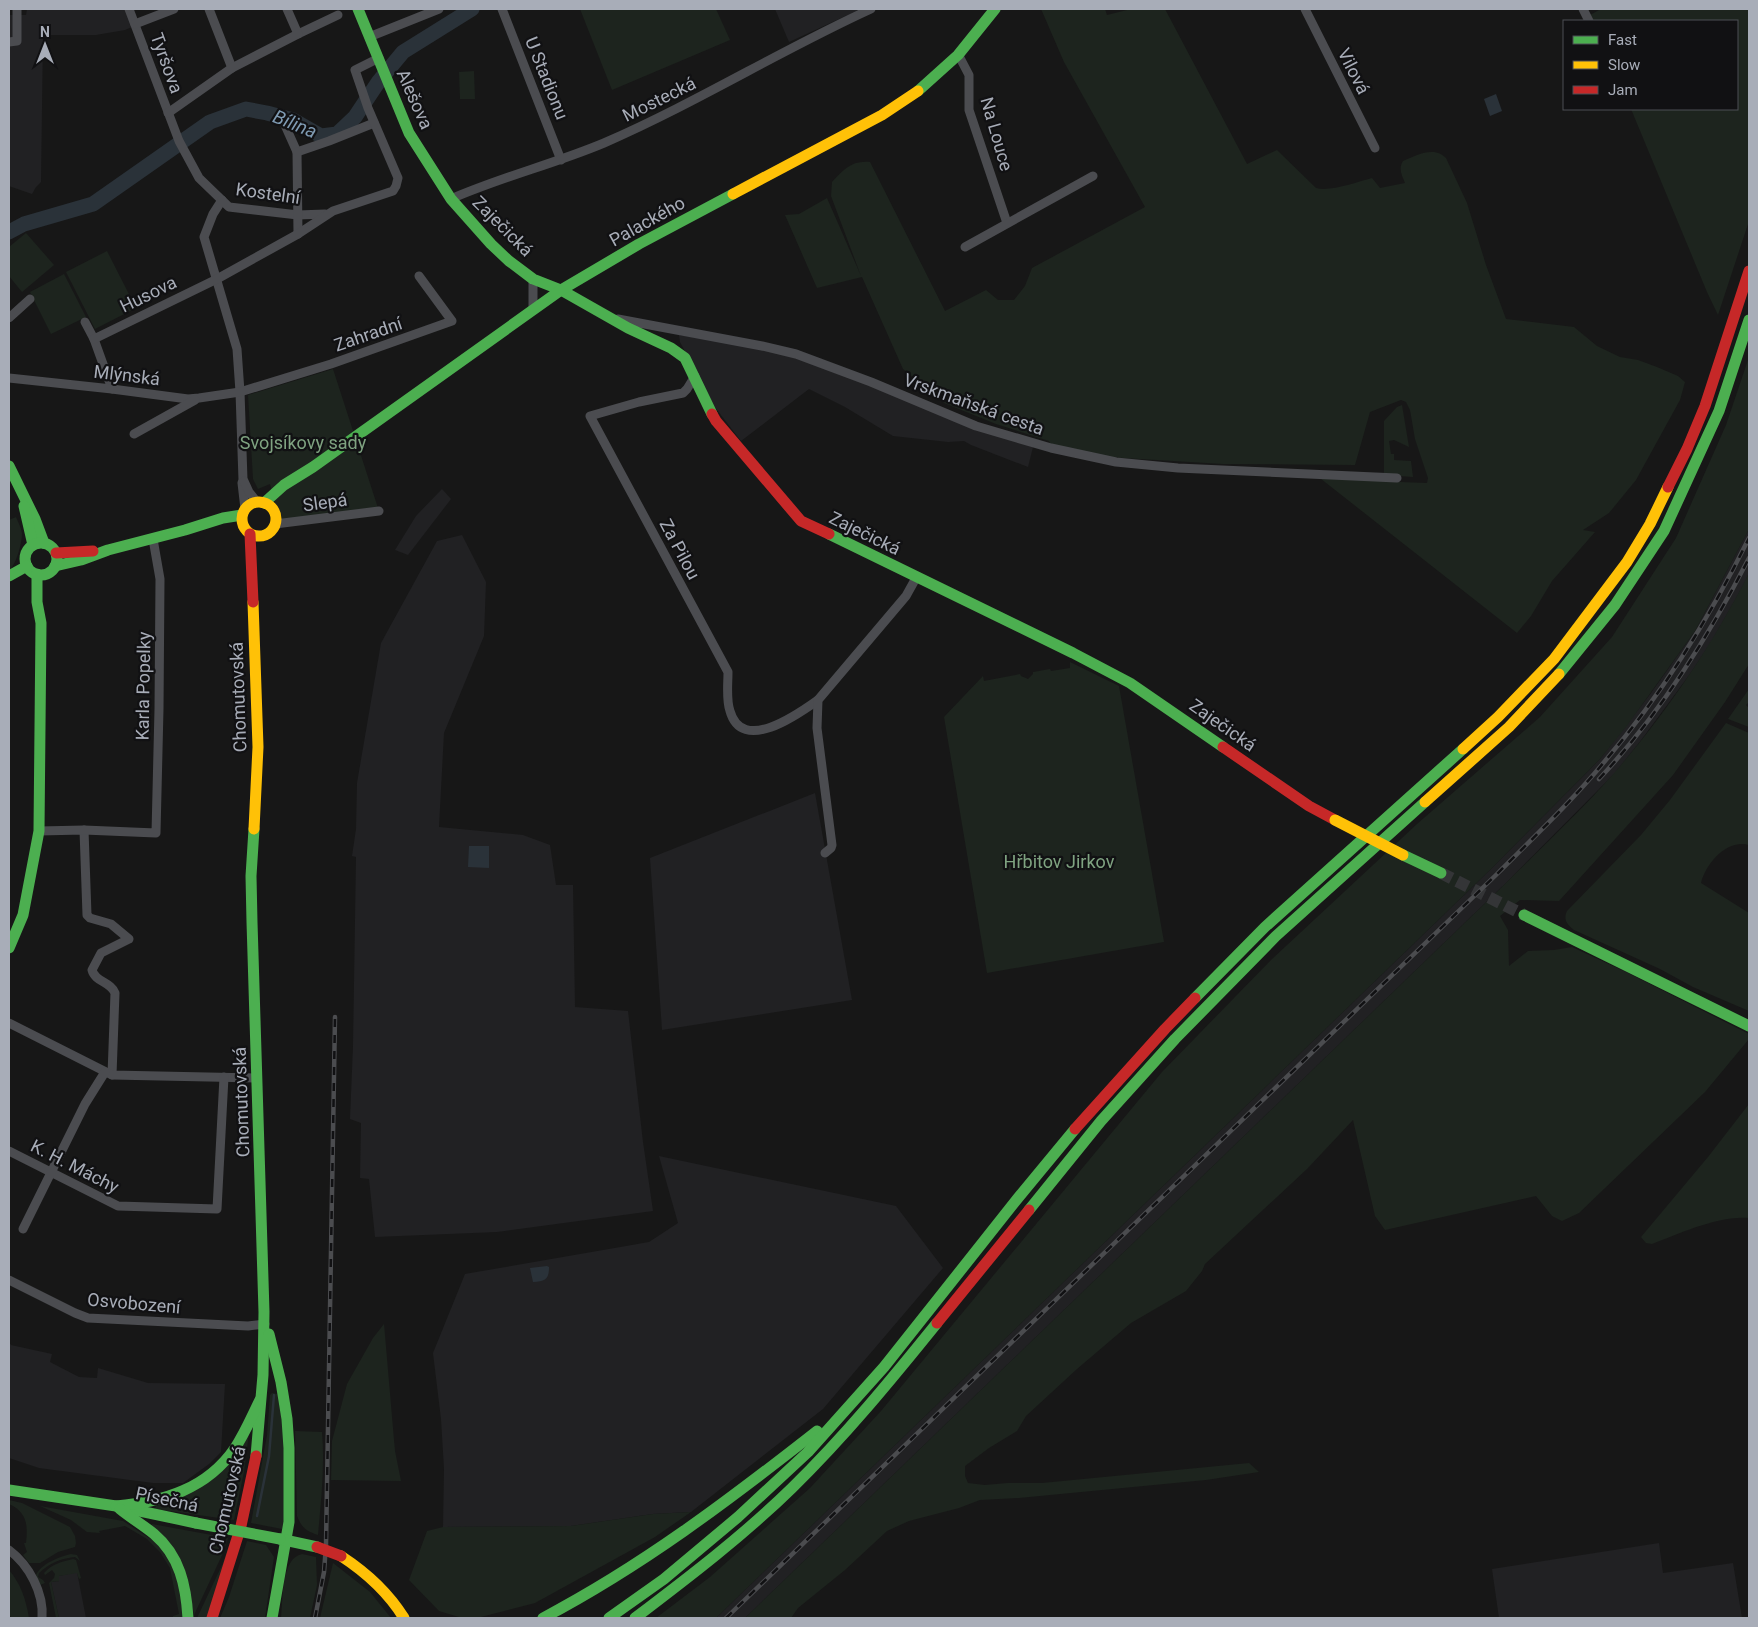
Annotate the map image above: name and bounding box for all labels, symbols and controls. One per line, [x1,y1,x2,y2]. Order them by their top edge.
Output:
north arrow [20,20,70,70]
legend [1563,20,1738,110]
text: N [40,24,50,40]
street label: Tyršova [146,30,188,96]
text: Fast [1608,31,1637,49]
street label: U Stadionu [521,34,573,122]
street label: Vilová [1334,45,1374,97]
text: Slow [1608,56,1640,74]
street label: Alešova [393,66,437,132]
street label: Mostecká [619,72,699,126]
text: Jam [1608,81,1638,99]
street label: Na Louce [976,95,1018,173]
water label: Bílina [270,105,320,143]
street label: Kostelní [234,178,302,208]
street label: Zaječická [469,192,537,260]
street label: Palackého [605,192,689,250]
street label: Husova [116,271,180,317]
street label: Zahradní [331,312,405,355]
street label: Mlýnská [93,361,161,389]
street label: Vrskmaňská cesta [901,369,1047,439]
park label: Svojsíkovy sady [240,432,367,453]
street label: Slepá [301,489,349,515]
street label: Zaječická [826,507,904,559]
street label: Za Pilou [655,515,705,583]
street label: Karla Popelky [132,631,154,741]
street label: Chomutovská [226,641,250,753]
street label: Zaječická [1186,694,1260,756]
park label: Hřbitov Jirkov [1004,851,1115,872]
street label: Chomutovská [229,1046,253,1158]
street label: K. H. Máchy [27,1135,123,1197]
street label: Osvobození [87,1288,182,1318]
street label: Chomutovská [204,1444,250,1556]
street label: Písečná [134,1482,200,1516]

